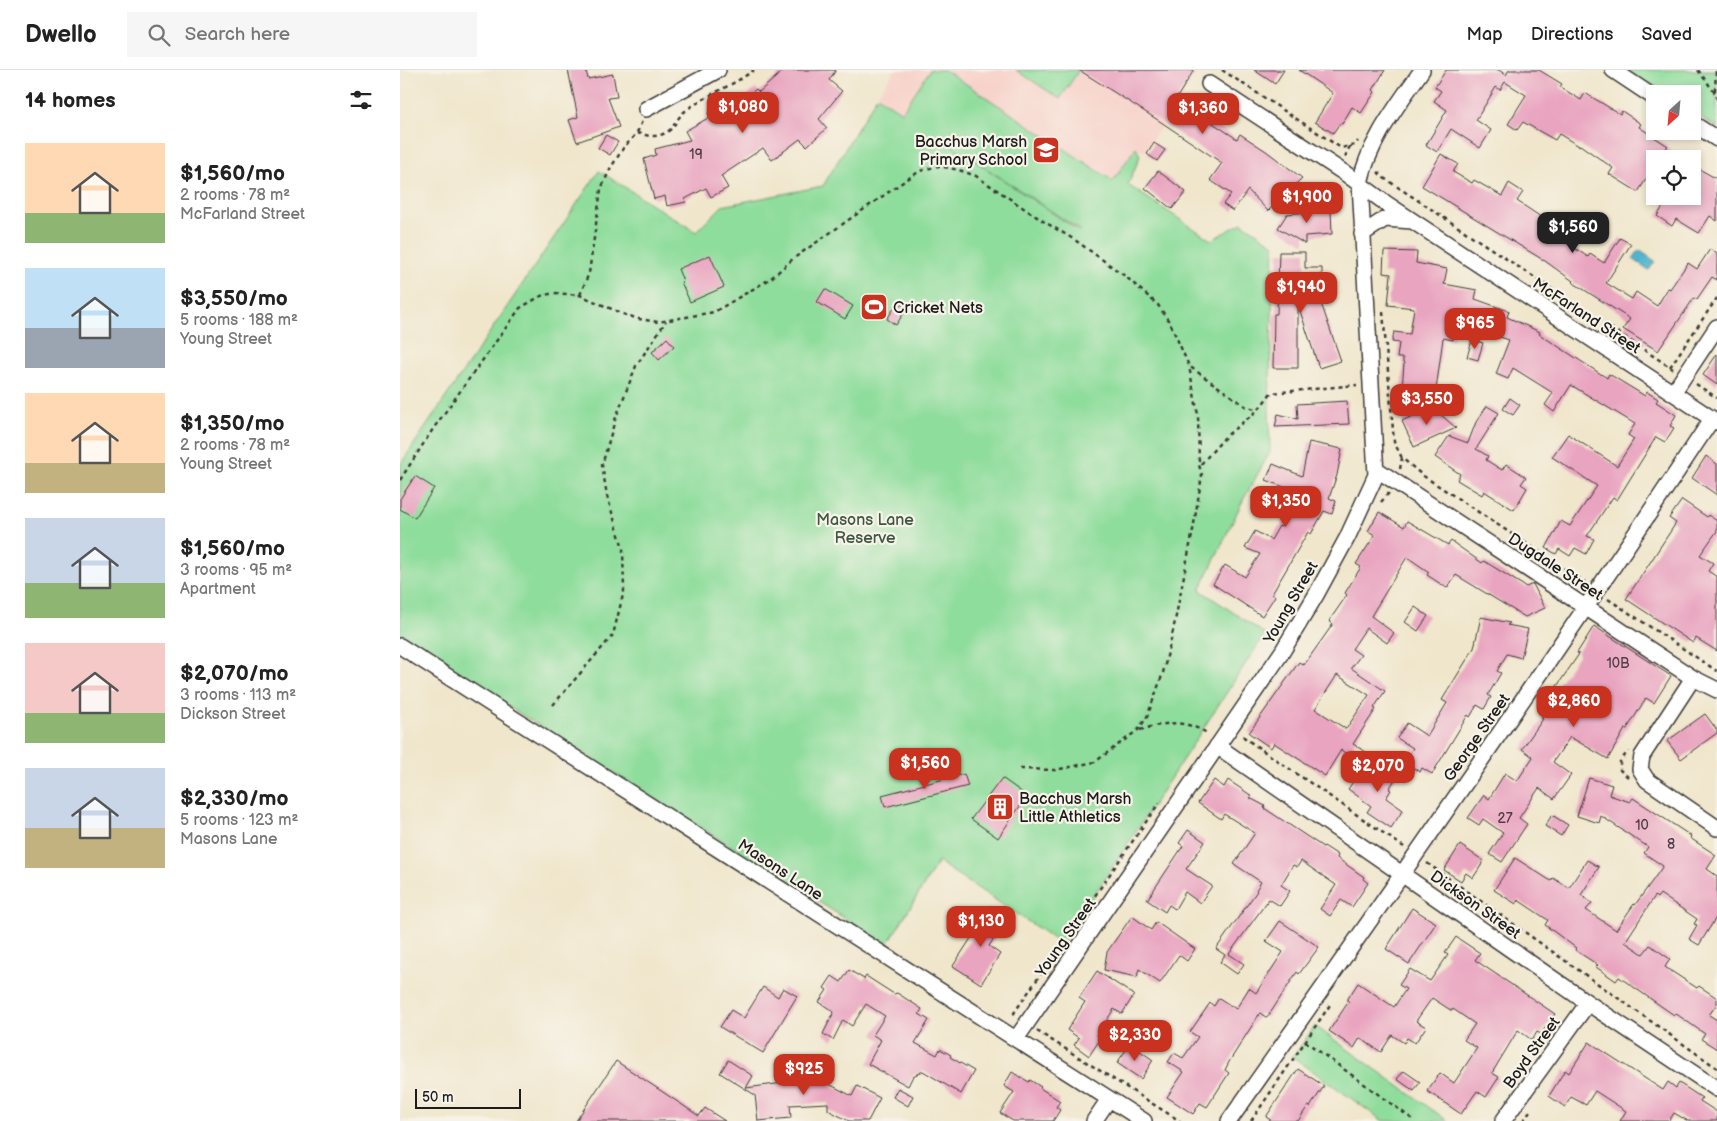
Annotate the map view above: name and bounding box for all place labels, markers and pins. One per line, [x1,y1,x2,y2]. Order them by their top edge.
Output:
pin: $1,080 [702,92,784,134]
pin: $1,360 [1162,92,1244,135]
place label: Bacchus Marsh Primary School [915,133,1027,170]
school or university icon: Bacchus Marsh Primary School [1031,135,1061,165]
pin: $1,900 [1266,182,1348,224]
pin: $1,560 [1532,212,1614,254]
pin: $1,940 [1260,272,1342,314]
sports icon: Cricket Nets [859,292,889,322]
place label: Cricket Nets [893,299,983,318]
pin: $965 [1445,308,1505,350]
pin: $3,550 [1386,384,1468,426]
pin: $1,350 [1245,486,1327,528]
pin: $2,860 [1533,686,1615,728]
pin: $1,560 [884,748,966,790]
pin: $2,070 [1337,750,1419,793]
place label: Bacchus Marsh Little Athletics [1019,790,1132,827]
building icon: Bacchus Marsh Little Athletics [985,792,1015,822]
pin: $1,130 [940,906,1022,948]
pin: $2,330 [1094,1020,1176,1062]
pin: $925 [774,1054,834,1096]

